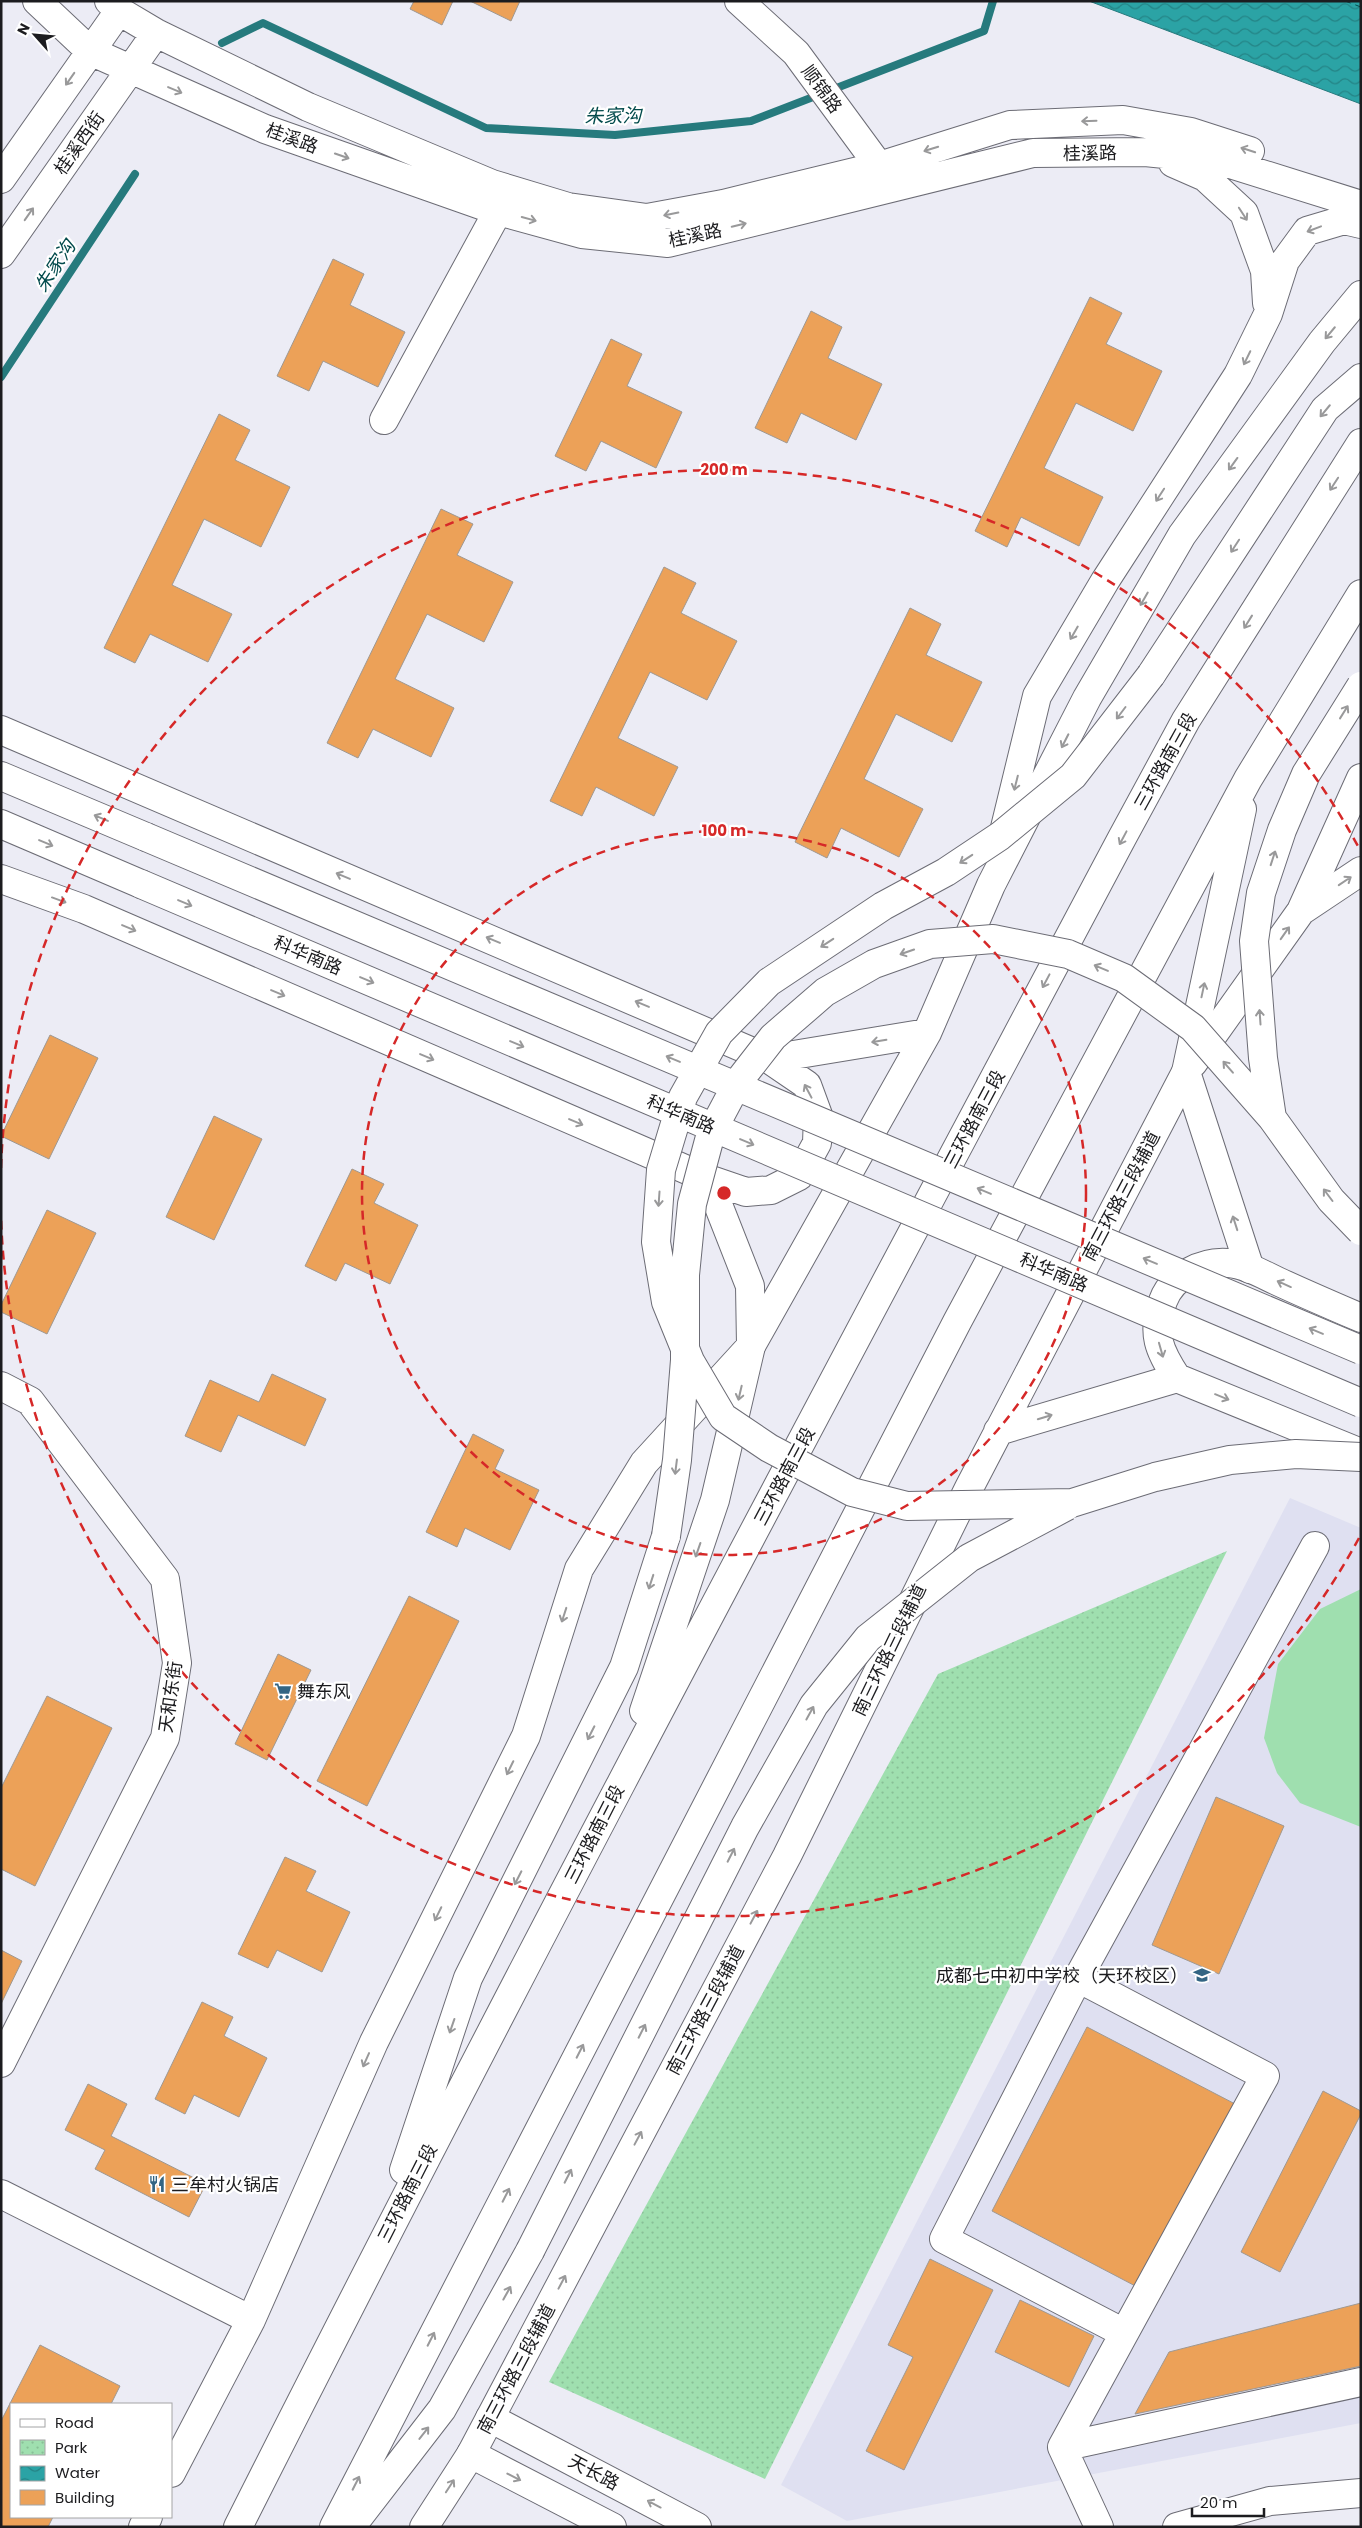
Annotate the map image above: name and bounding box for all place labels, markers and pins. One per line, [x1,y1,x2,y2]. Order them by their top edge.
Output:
centre of rings [715,1184,733,1202]
place label: 舞东风 [297,1679,351,1704]
supermarket icon: 舞东风 [273,1681,293,1701]
place label: 成都七中初中学校（天环校区） [936,1963,1188,1988]
school or university icon: 成都七中初中学校（天环校区） [1192,1965,1212,1985]
place label: 三牟村火锅店 [171,2172,279,2197]
restaurant icon: 三牟村火锅店 [147,2174,167,2194]

